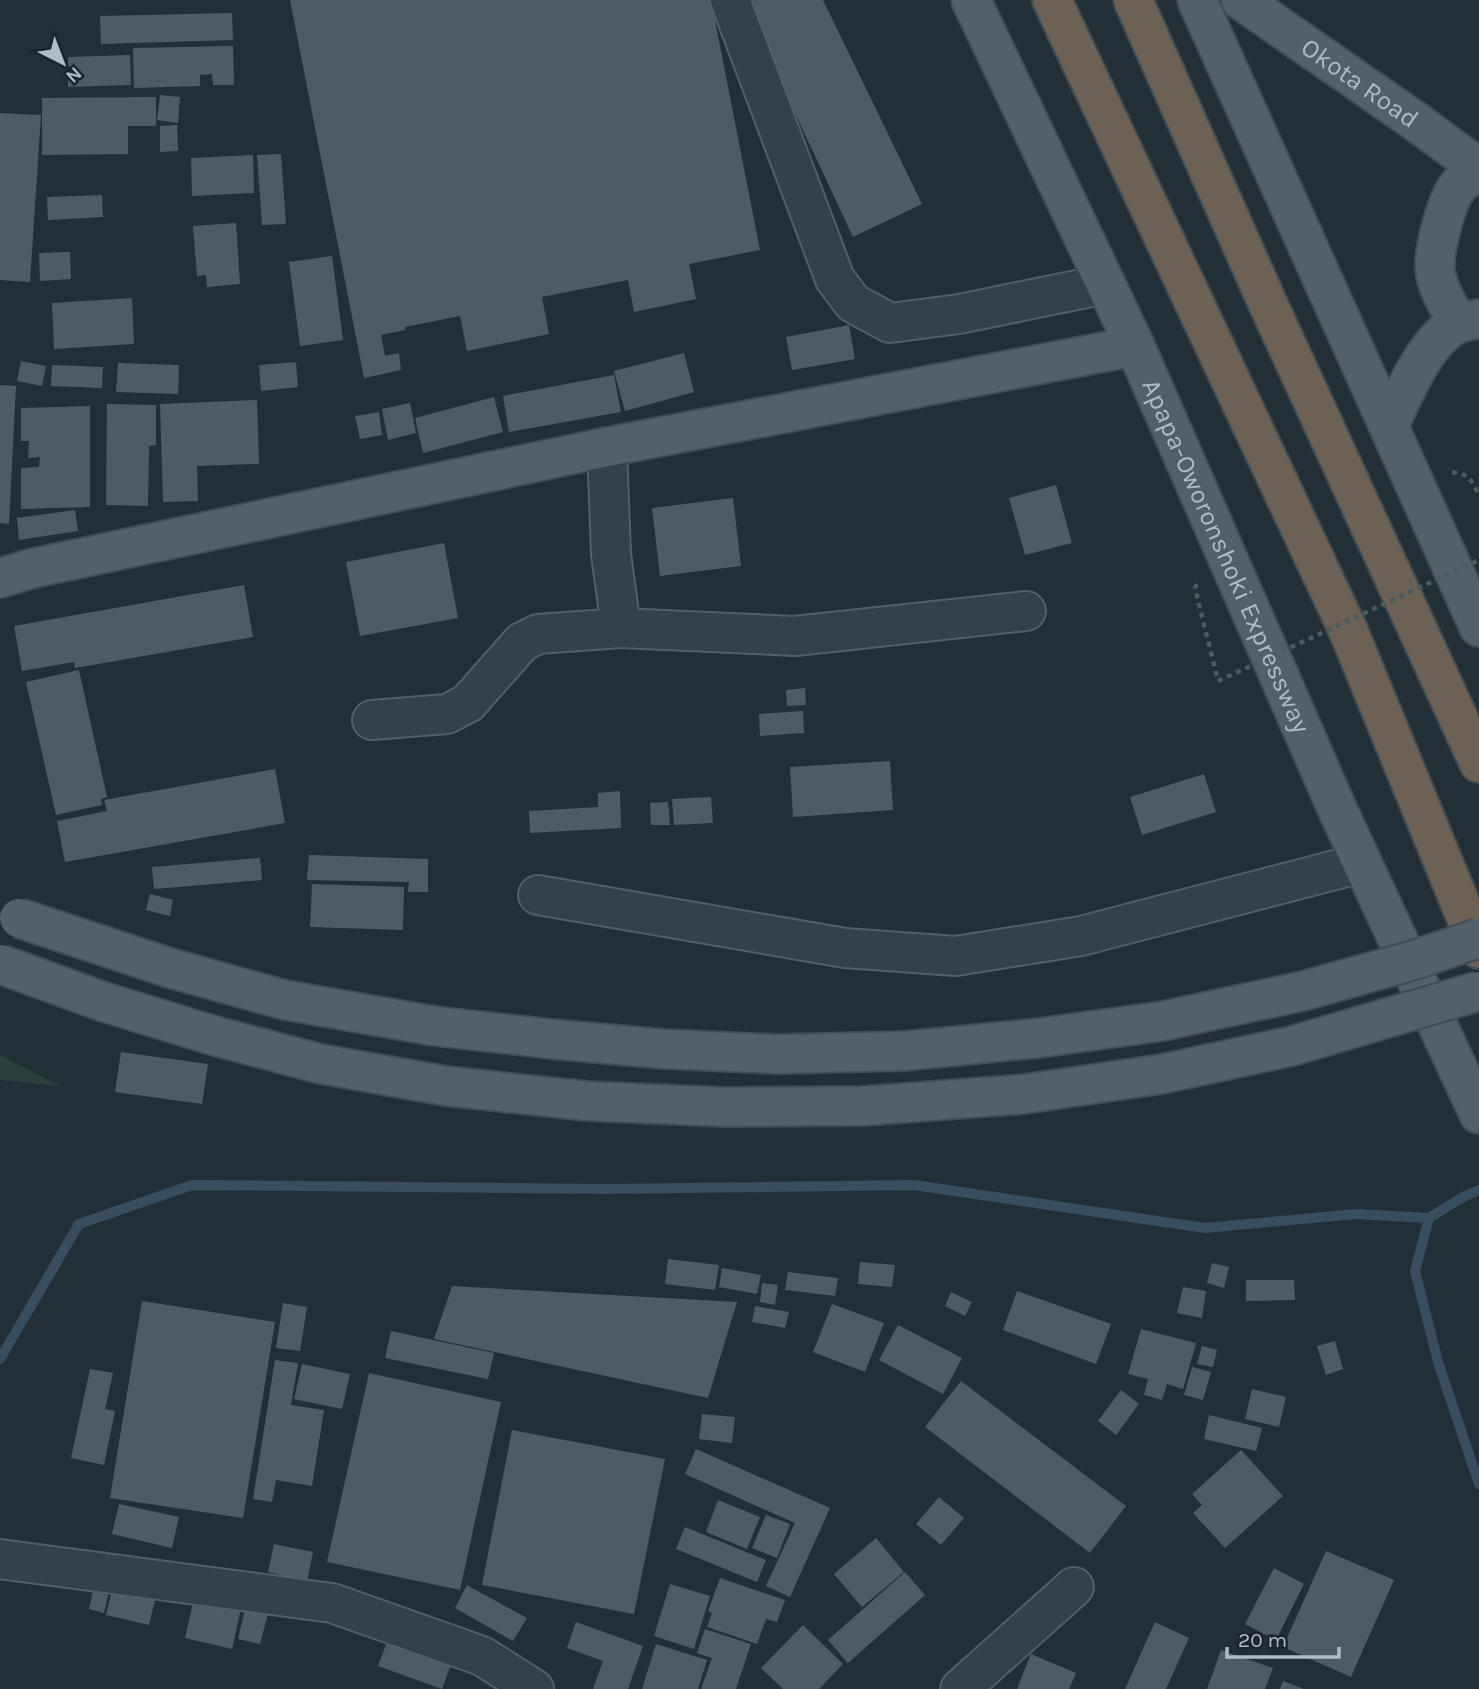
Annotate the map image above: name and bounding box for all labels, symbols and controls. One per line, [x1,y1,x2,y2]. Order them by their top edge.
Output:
north arrow [28,28,98,98]
street label: Okota Road [1295,32,1424,135]
text: N [61,62,86,88]
street label: Apapa-Oworonshoki Expressway [1135,374,1317,738]
scale bar [1227,1616,1339,1660]
text: 20 m [1238,1628,1287,1652]

